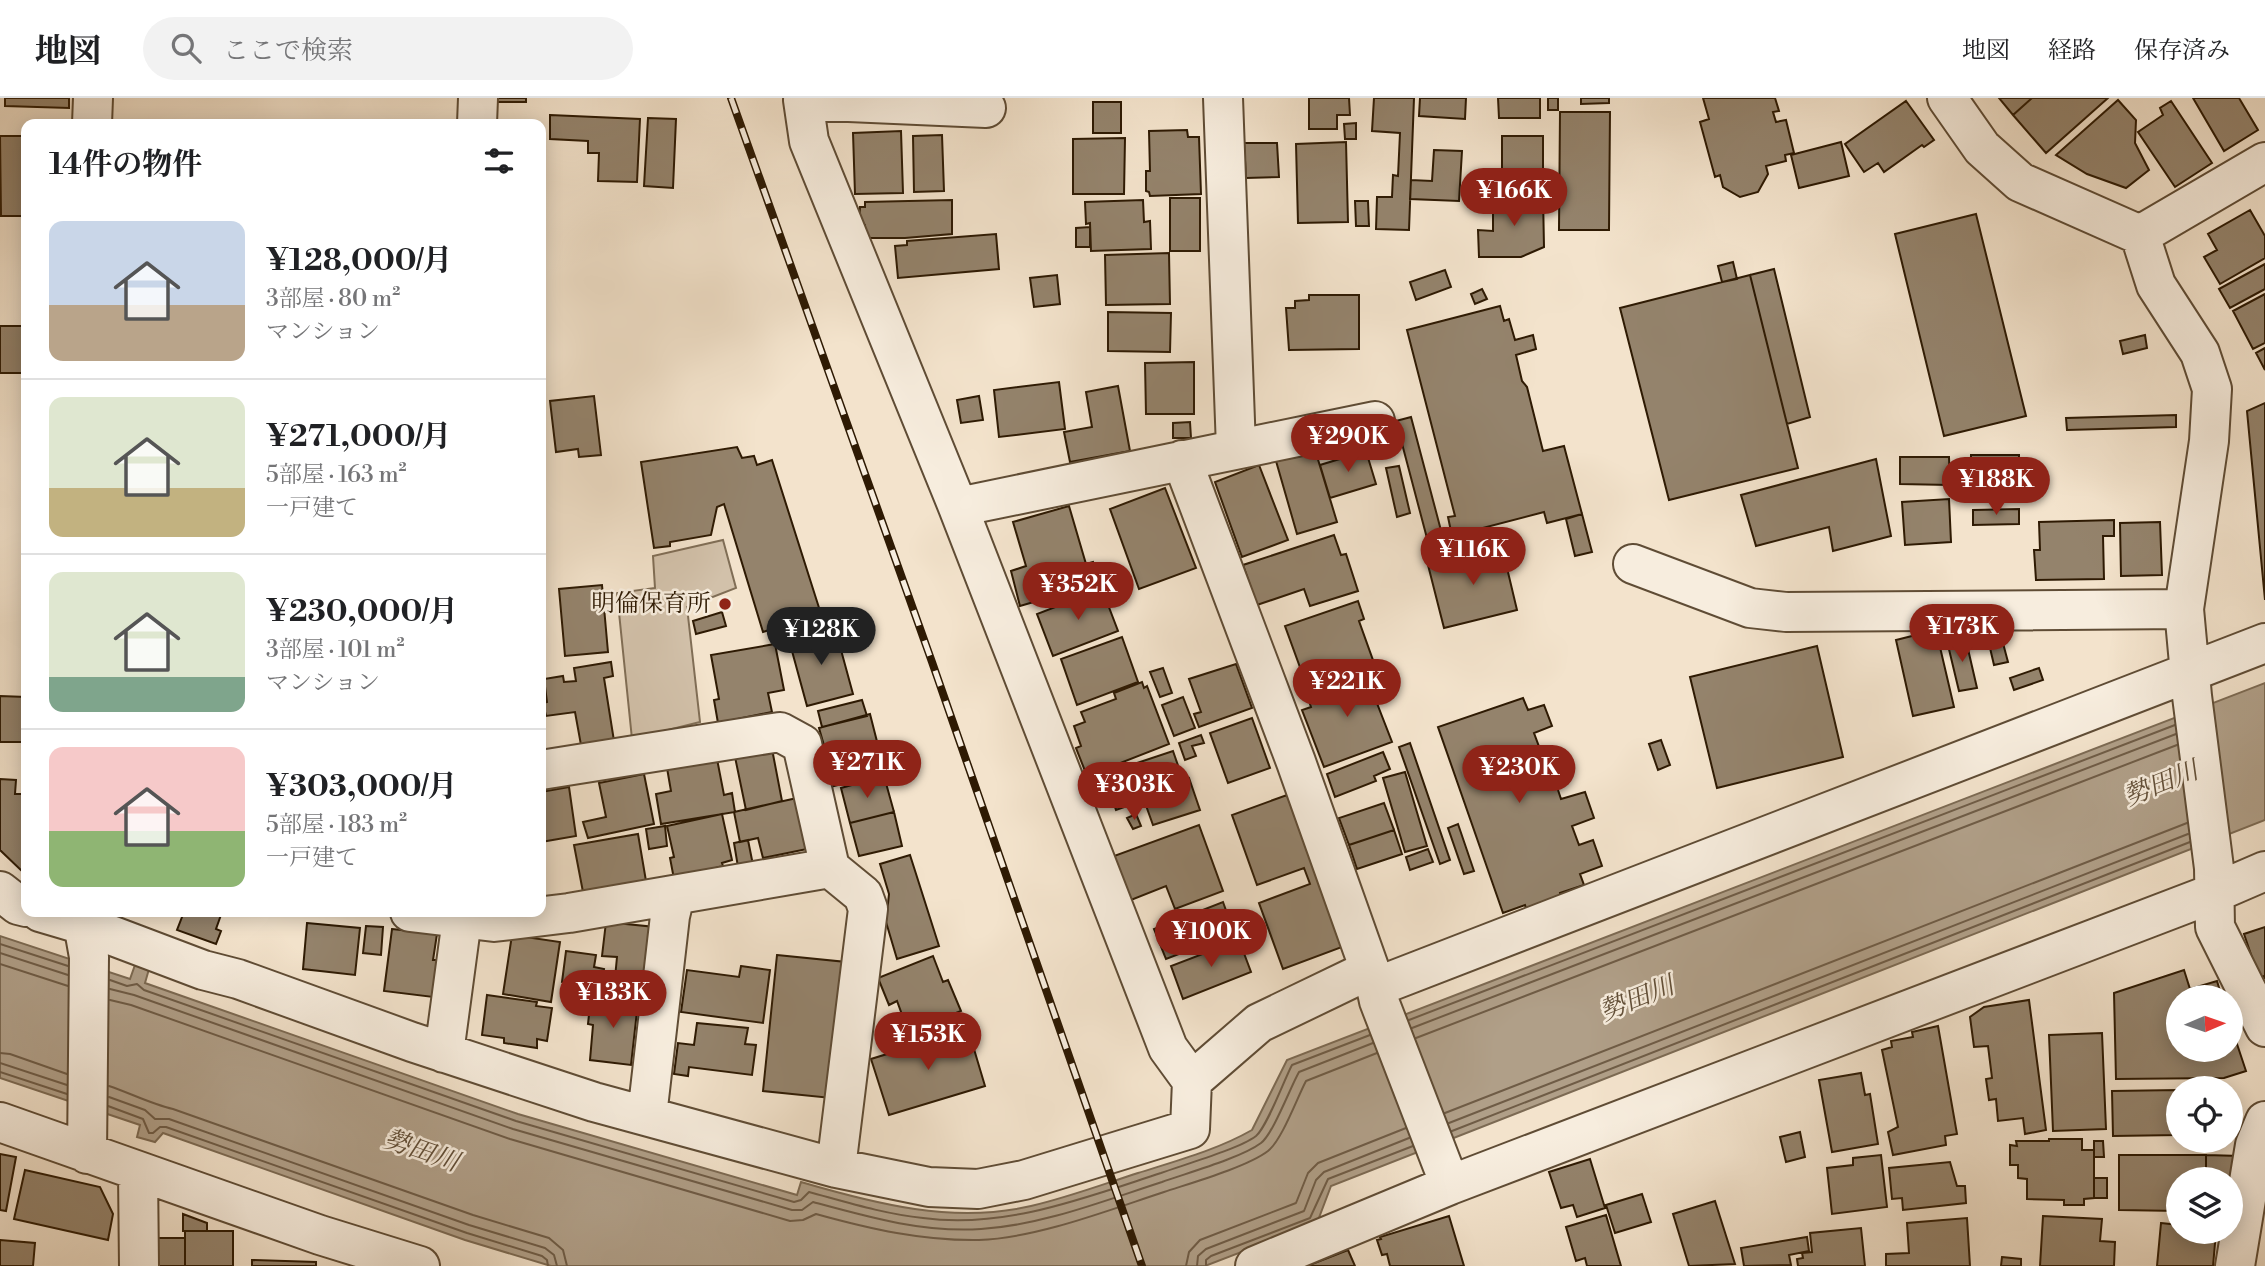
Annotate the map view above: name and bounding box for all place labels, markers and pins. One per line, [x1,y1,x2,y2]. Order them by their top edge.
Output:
pin: ¥166K [1465,169,1563,228]
pin: ¥290K [1299,414,1397,474]
pin: ¥188K [1947,458,2045,517]
pin: ¥116K [1424,528,1522,587]
pin: ¥352K [1029,562,1127,622]
place label: 明倫保育所 [591,589,711,619]
marker: 明倫保育所 [717,596,733,612]
pin: ¥173K [1913,604,2011,664]
pin: ¥128K [772,608,870,667]
pin: ¥221K [1298,660,1396,719]
pin: ¥271K [818,740,916,800]
pin: ¥230K [1470,746,1568,805]
pin: ¥303K [1085,762,1183,822]
pin: ¥100K [1162,910,1260,969]
pin: ¥133K [564,970,662,1030]
pin: ¥153K [879,1012,977,1072]

